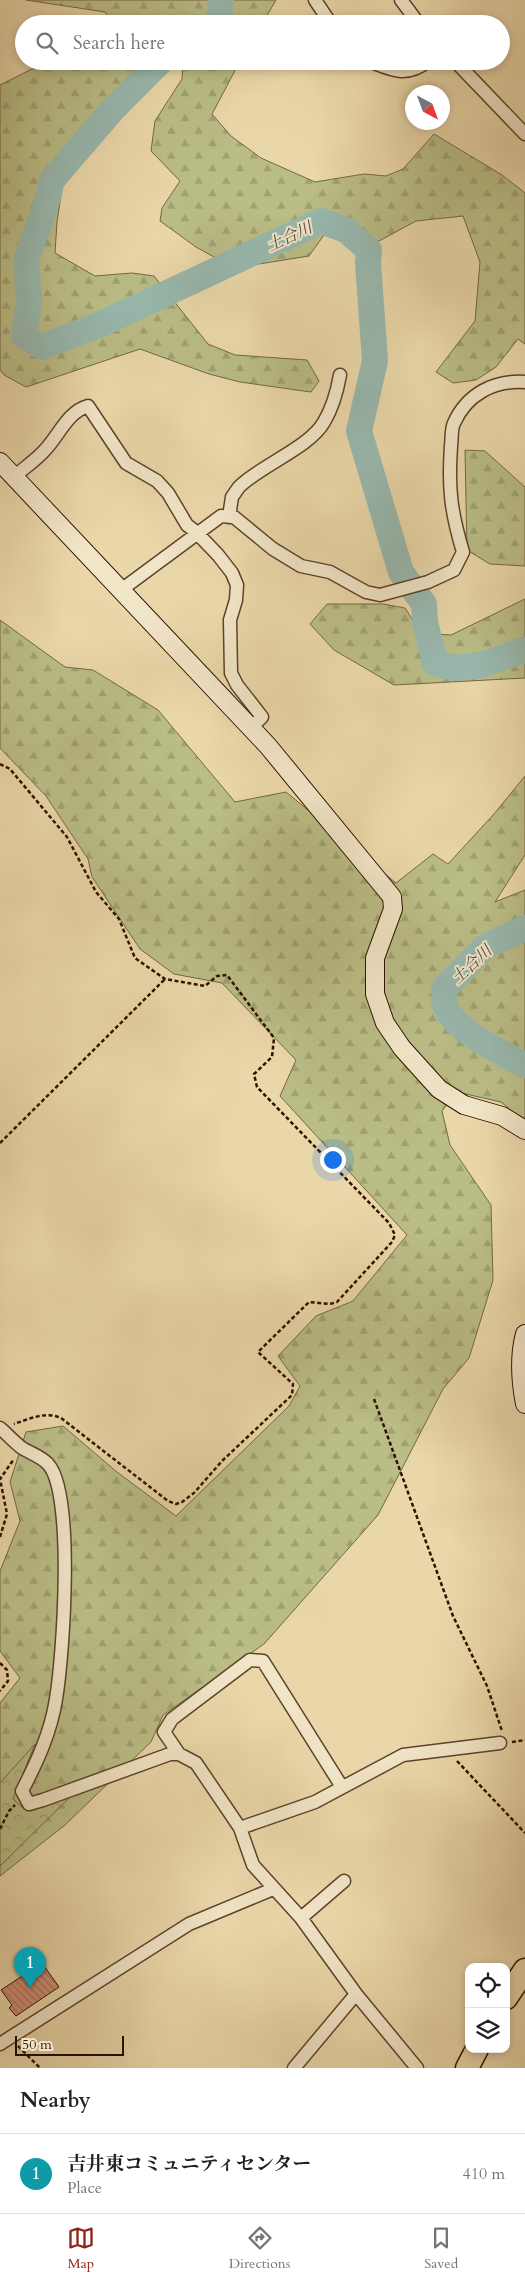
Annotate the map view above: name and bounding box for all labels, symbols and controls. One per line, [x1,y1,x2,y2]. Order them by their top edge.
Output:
search box [15,15,510,70]
icon: search [33,29,61,57]
text: Search here [73,30,165,56]
north arrow [405,85,450,130]
water label: 土合川 [263,216,318,257]
water label: 土合川 [447,939,498,989]
your location [320,1147,346,1173]
pin: 1 [14,1947,46,1988]
map controls [465,1963,510,2053]
button: locate [465,1963,510,2008]
button: layers [465,2008,510,2053]
scale bar [15,2033,124,2056]
text: 50 m [22,2035,52,2054]
text: Nearby [20,2086,91,2115]
text: 吉井東コミュニティセンター [67,2151,311,2177]
text: 1 [32,2163,40,2185]
text: 410 m [463,2163,505,2185]
text: Place [67,2177,102,2199]
tab: Map [67,2224,95,2273]
tab: Directions [229,2224,290,2273]
tab: Saved [424,2224,458,2273]

